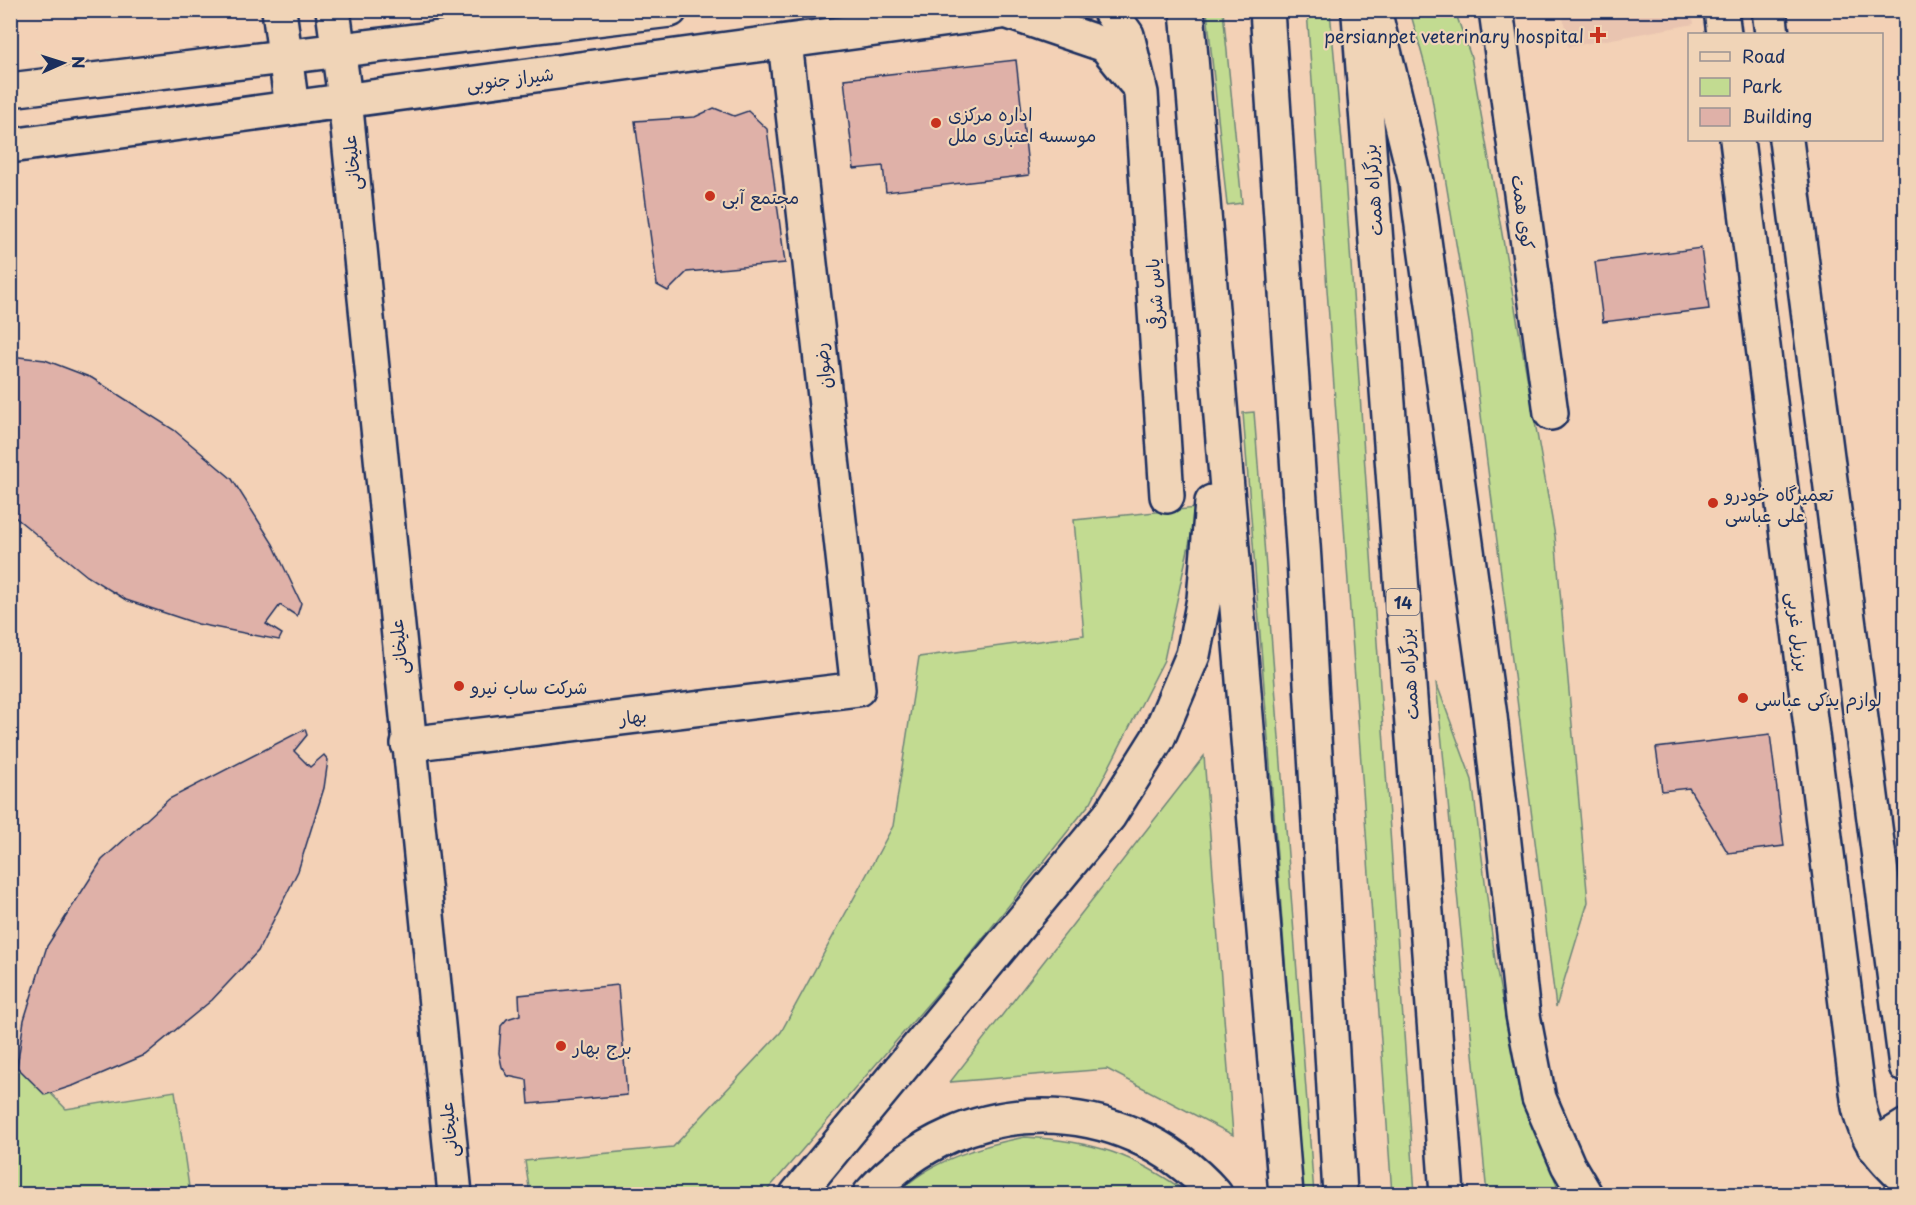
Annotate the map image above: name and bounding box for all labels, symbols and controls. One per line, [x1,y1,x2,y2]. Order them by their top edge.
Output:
place label: persianpet veterinary hospital [1324,22,1584,49]
marker: persianpet veterinary hospital [1589,26,1607,44]
north arrow [33,33,93,93]
legend [1688,33,1883,141]
text: Road [1742,42,1786,69]
text: N [67,55,91,69]
street label: شیراز جنوبی [465,59,555,97]
text: Park [1742,72,1782,99]
place label: اداره مرکزی موسسه اعتباری ملل [948,100,1096,148]
text: Building [1742,102,1812,129]
marker: اداره مرکزی موسسه اعتباری ملل [929,116,943,130]
street label: علیخانی [335,134,367,192]
street label: بزرگراه همت [1355,143,1389,237]
street label: کوی همت [1505,173,1543,252]
place label: مجتمع آبی [722,183,799,211]
marker: مجتمع آبی [703,189,717,203]
street label: یاس شرقی [1138,257,1170,331]
street label: رضوان [806,342,838,390]
place label: تعمیرگاه خودرو علی عباسی [1723,480,1834,528]
marker: تعمیرگاه خودرو علی عباسی [1706,496,1720,510]
road number: 14 [1386,589,1420,615]
street label: برزیل غربی [1781,591,1817,673]
street label: علیخانی [382,618,414,676]
street label: بزرگراه همت [1391,627,1425,721]
place label: شرکت ساب نیرو [469,673,588,700]
marker: شرکت ساب نیرو [452,679,466,693]
place label: لوازم یدکی عباسی [1755,685,1882,714]
marker: لوازم یدکی عباسی [1736,691,1750,705]
street label: بهار [616,701,648,731]
place label: برج بهار [571,1033,632,1060]
marker: برج بهار [554,1039,568,1053]
street label: علیخانی [432,1101,464,1159]

